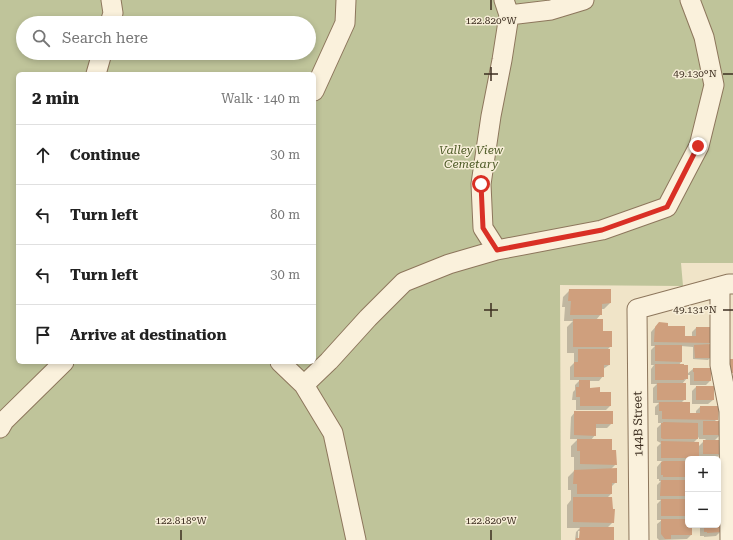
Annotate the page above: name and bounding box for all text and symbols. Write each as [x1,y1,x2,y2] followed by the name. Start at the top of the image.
[465,15,517,26] text: 122.820°W
[16,16,316,60] search box
[30,27,52,49] icon: search
[62,29,148,47] text: Search here
[673,68,717,79] text: 49.130°N
[32,88,79,108] text: 2 min
[221,91,300,106] text: Walk · 140 m
[689,137,707,155] route end
[439,143,504,171] park label: Valley View Cemetary
[32,144,54,166] icon: ahead
[70,146,140,164] text: Continue
[270,147,300,162] text: 30 m
[472,175,490,193] route start
[32,204,54,226] icon: left
[70,206,138,224] text: Turn left
[270,207,300,222] text: 80 m
[32,264,54,286] icon: left
[70,266,138,284] text: Turn left
[270,267,300,282] text: 30 m
[673,304,717,315] text: 49.131°N
[32,324,54,346] icon: arrive
[70,326,226,344] text: Arrive at destination
[630,391,646,457] street label: 144B Street
[685,456,721,528] map controls
[685,456,721,492] button: +
[685,492,721,528] button: −
[155,515,207,526] text: 122.818°W
[465,515,517,526] text: 122.820°W

